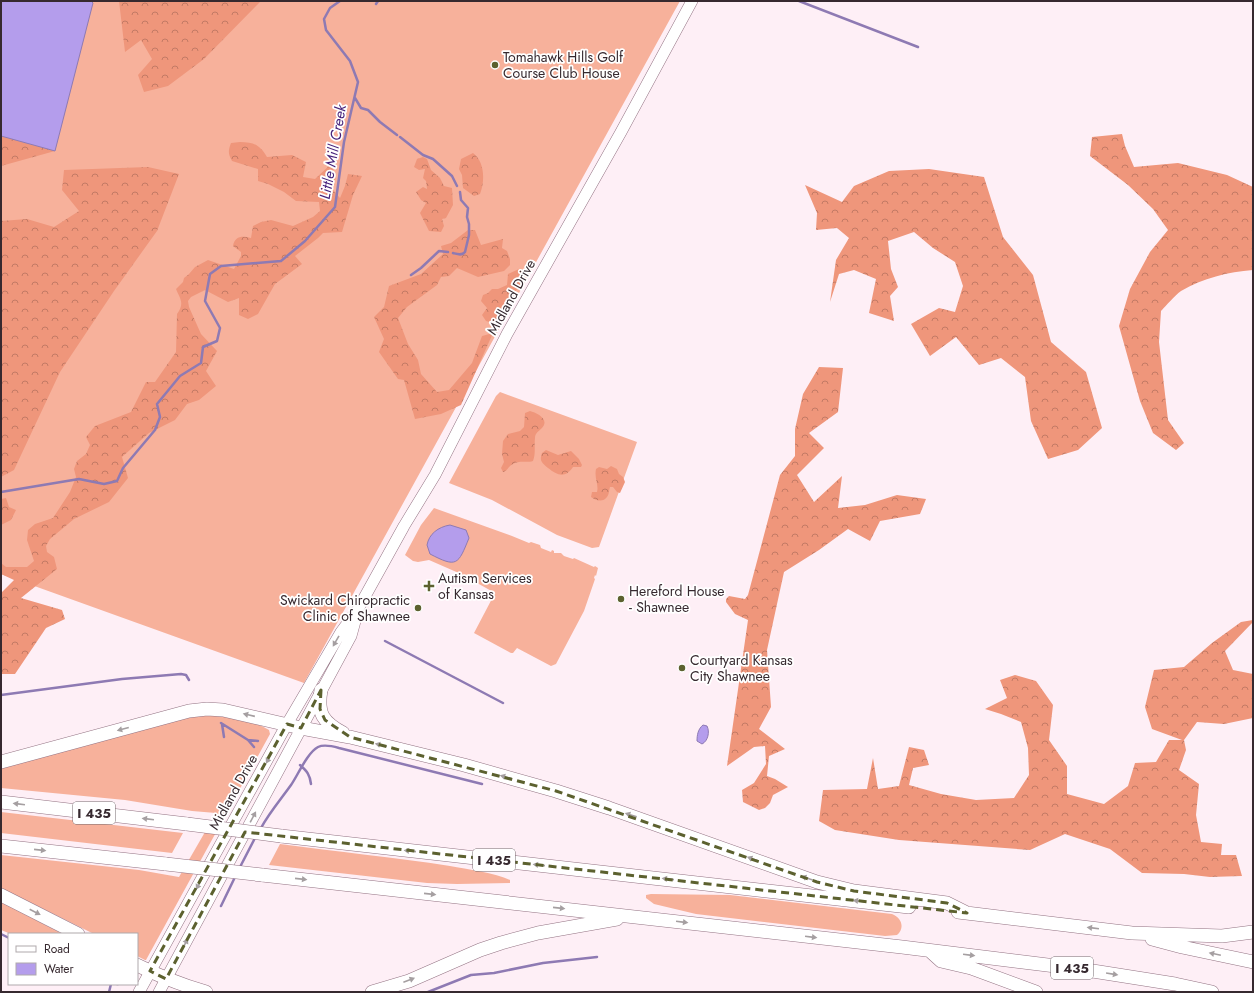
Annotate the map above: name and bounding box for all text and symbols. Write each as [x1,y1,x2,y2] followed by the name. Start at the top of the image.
[503,47,624,83] place label: Tomahawk Hills Golf Course Club House
[490,60,500,70] marker: Tomahawk Hills Golf Course Club House
[314,102,352,201] water label: Little Mill Creek
[482,256,540,338] street label: Midland Drive
[438,568,532,604] place label: Autism Services of Kansas
[423,580,435,592] marker: Autism Services of Kansas
[629,581,725,617] place label: Hereford House - Shawnee
[280,590,410,626] place label: Swickard Chiropractic Clinic of Shawnee
[616,594,626,604] marker: Hereford House - Shawnee
[413,603,423,613] marker: Swickard Chiropractic Clinic of Shawnee
[332,635,339,647] one-way arrow
[690,650,793,686] place label: Courtyard Kansas City Shawnee
[677,663,687,673] marker: Courtyard Kansas City Shawnee
[243,712,256,718] one-way arrow
[116,726,128,732] one-way arrow
[374,741,387,747] one-way arrow
[204,751,262,833] street label: Midland Drive
[265,752,272,764] one-way arrow
[500,774,512,780] one-way arrow
[13,801,25,807] one-way arrow
[73,802,115,824] road number: I 435
[250,812,256,823] one-way arrow
[624,812,636,818] one-way arrow
[142,816,154,823] one-way arrow
[34,846,46,853] one-way arrow
[404,848,416,854] one-way arrow
[473,849,515,871] road number: I 435
[747,856,759,862] one-way arrow
[533,862,545,868] one-way arrow
[800,875,812,881] one-way arrow
[295,876,307,883] one-way arrow
[662,876,674,883] one-way arrow
[195,878,202,890] one-way arrow
[424,891,436,897] one-way arrow
[853,898,865,905] one-way arrow
[553,905,565,911] one-way arrow
[29,909,41,915] one-way arrow
[676,919,688,925] one-way arrow
[1087,925,1099,931] one-way arrow
[8,933,138,985] legend
[805,934,817,940] one-way arrow
[181,938,188,950] one-way arrow
[44,940,70,958] text: Road
[1209,950,1221,956] one-way arrow
[963,952,975,959] one-way arrow
[1051,957,1093,979] road number: I 435
[44,960,75,978] text: Water
[1105,971,1118,977] one-way arrow
[404,977,416,983] one-way arrow

